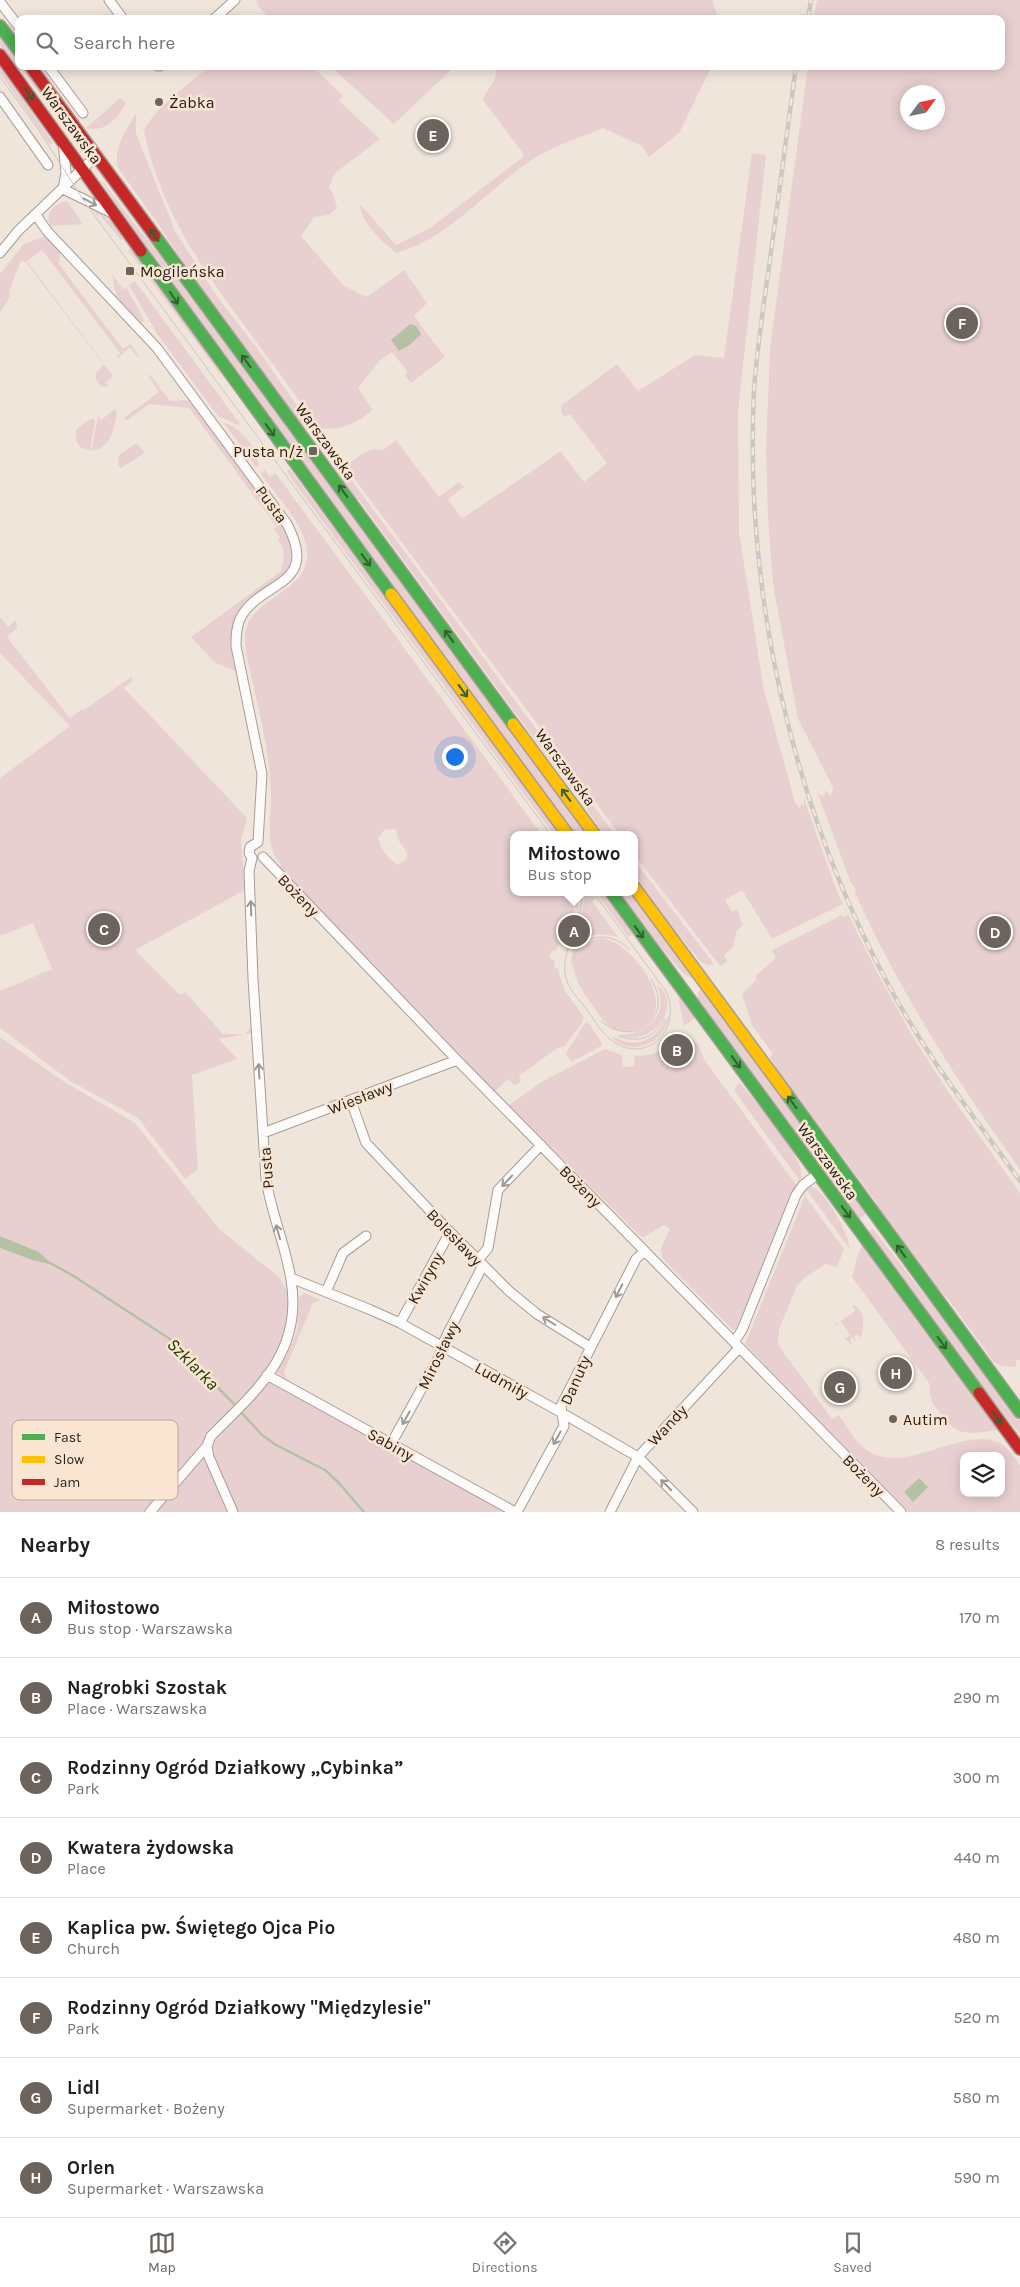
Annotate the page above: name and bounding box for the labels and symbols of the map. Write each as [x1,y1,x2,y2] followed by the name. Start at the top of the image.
[37,83,106,168] street label: Warszawska
[900,85,945,130] north arrow
[24,87,34,101] one-way arrow
[169,93,215,112] place label: Żabka
[153,96,165,108] marker: Żabka
[417,116,449,154] pin: E
[82,197,97,207] one-way arrow
[149,228,159,242] one-way arrow
[140,262,225,281] place label: Mogileńska
[124,265,136,277] marker: Mogileńska
[169,291,179,305] one-way arrow
[946,304,978,342] pin: F
[241,355,252,368] one-way arrow
[291,399,360,484] street label: Warszawska
[265,422,275,436] one-way arrow
[233,442,303,461] place label: Pusta n/ż
[307,445,319,457] marker: Pusta n/ż
[252,482,292,527] street label: Pusta
[338,484,348,498] one-way arrow
[361,553,371,567] one-way arrow
[444,630,455,643] one-way arrow
[457,684,468,697] one-way arrow
[531,725,600,810] street label: Warszawska
[442,744,468,770] your location
[561,789,572,803] one-way arrow
[274,870,324,921] street label: Bożeny
[246,901,255,917] one-way arrow
[88,910,120,948] pin: C
[558,912,590,950] pin: A
[979,913,1011,951] pin: D
[634,924,645,938] one-way arrow
[661,1031,693,1069] pin: B
[730,1055,741,1068] one-way arrow
[255,1063,264,1079] one-way arrow
[325,1076,396,1119] street label: Wiesławy
[787,1095,797,1109] one-way arrow
[793,1119,862,1204] street label: Warszawska
[255,1146,278,1190] street label: Pusta
[556,1161,606,1212] street label: Bożeny
[502,1174,513,1187] one-way arrow
[423,1205,487,1270] street label: Bolesławy
[841,1205,851,1219] one-way arrow
[273,1224,282,1240] one-way arrow
[896,1245,907,1258] one-way arrow
[403,1248,448,1308] street label: Kwiryny
[614,1283,623,1298] one-way arrow
[542,1316,556,1326] one-way arrow
[414,1317,463,1392] street label: Mirosławy
[162,1333,224,1395] water label: Szklarka
[937,1336,947,1350] one-way arrow
[556,1352,595,1408] street label: Danuty
[880,1354,912,1392] pin: H
[472,1358,532,1403] street label: Ludmiły
[824,1368,856,1406] pin: G
[644,1400,691,1450] street label: Wandy
[400,1410,410,1425] one-way arrow
[903,1410,948,1429] place label: Autim
[992,1411,1002,1425] one-way arrow
[887,1413,899,1425] marker: Autim
[12,1420,178,1500] legend
[364,1424,418,1465] street label: Sabiny
[54,1429,81,1446] text: Fast
[552,1431,562,1446] one-way arrow
[839,1450,889,1501] street label: Bożeny
[54,1451,84,1468] text: Slow
[54,1474,80,1491] text: Jam
[660,1479,672,1491] one-way arrow

